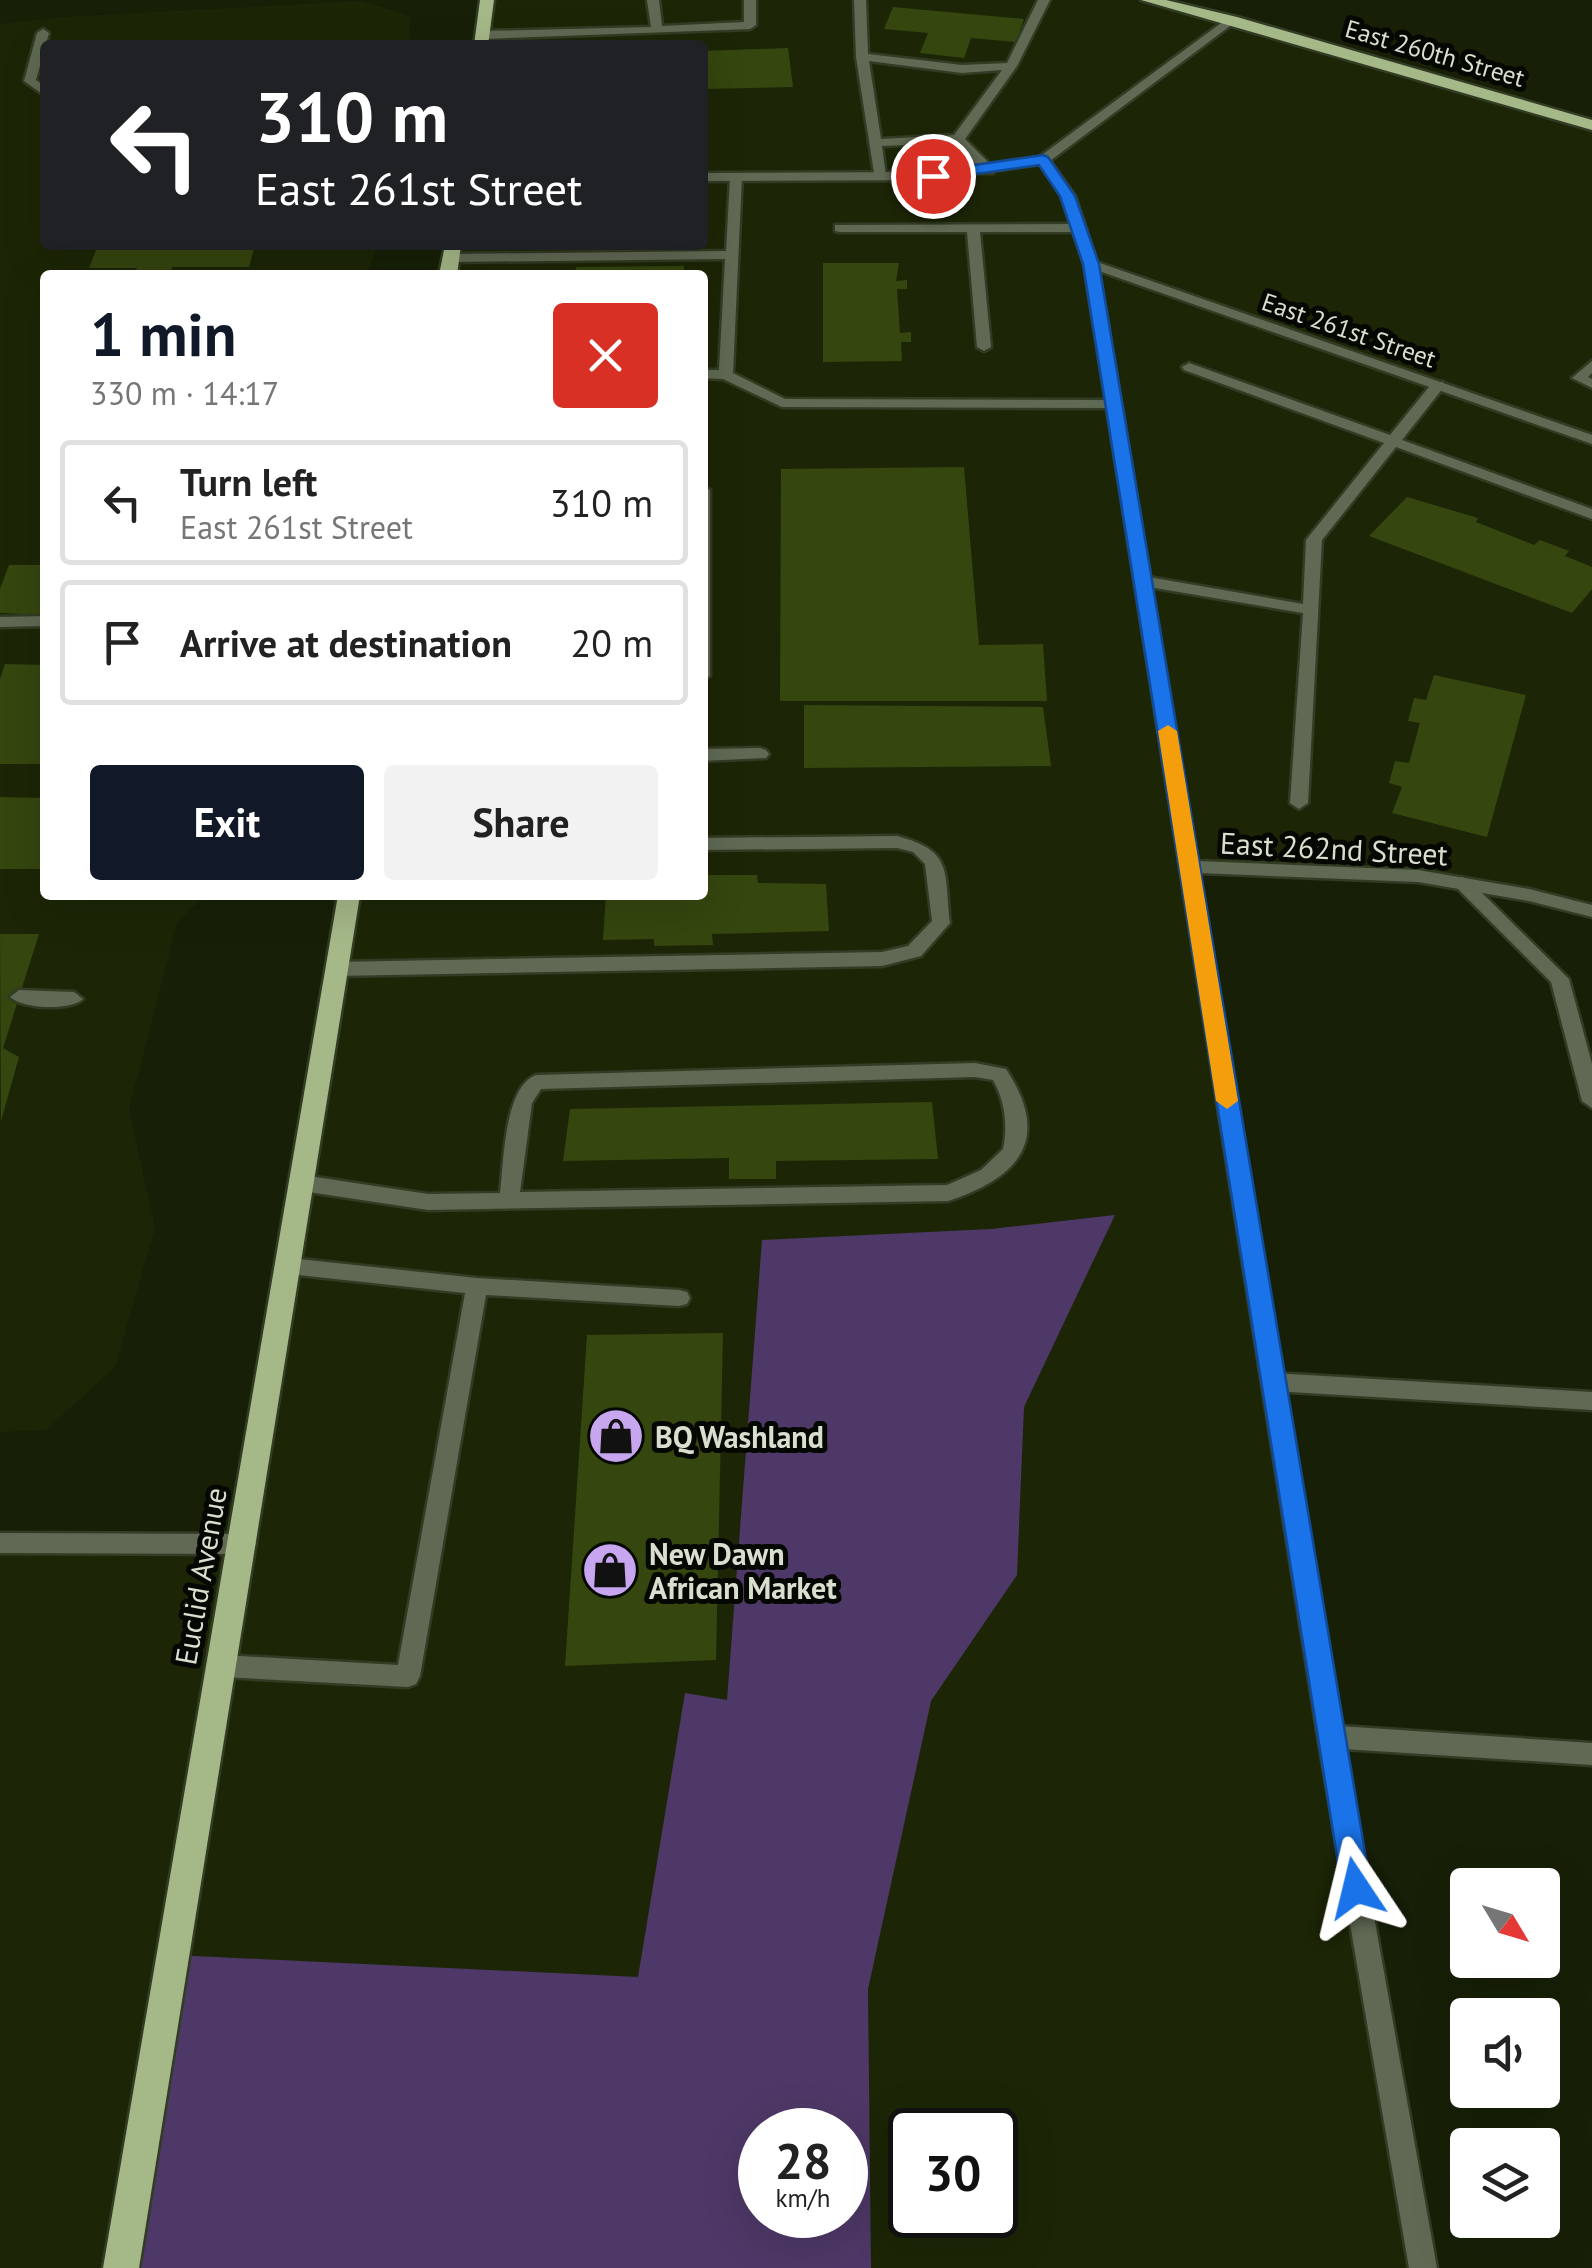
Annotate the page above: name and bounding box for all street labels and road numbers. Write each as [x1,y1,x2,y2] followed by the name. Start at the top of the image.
[1342,12,1529,94] street label: East 260th Street
[1258,285,1441,375] street label: East 261st Street
[1219,823,1449,873] street label: East 262nd Street
[165,1484,235,1668] street label: Euclid Avenue

